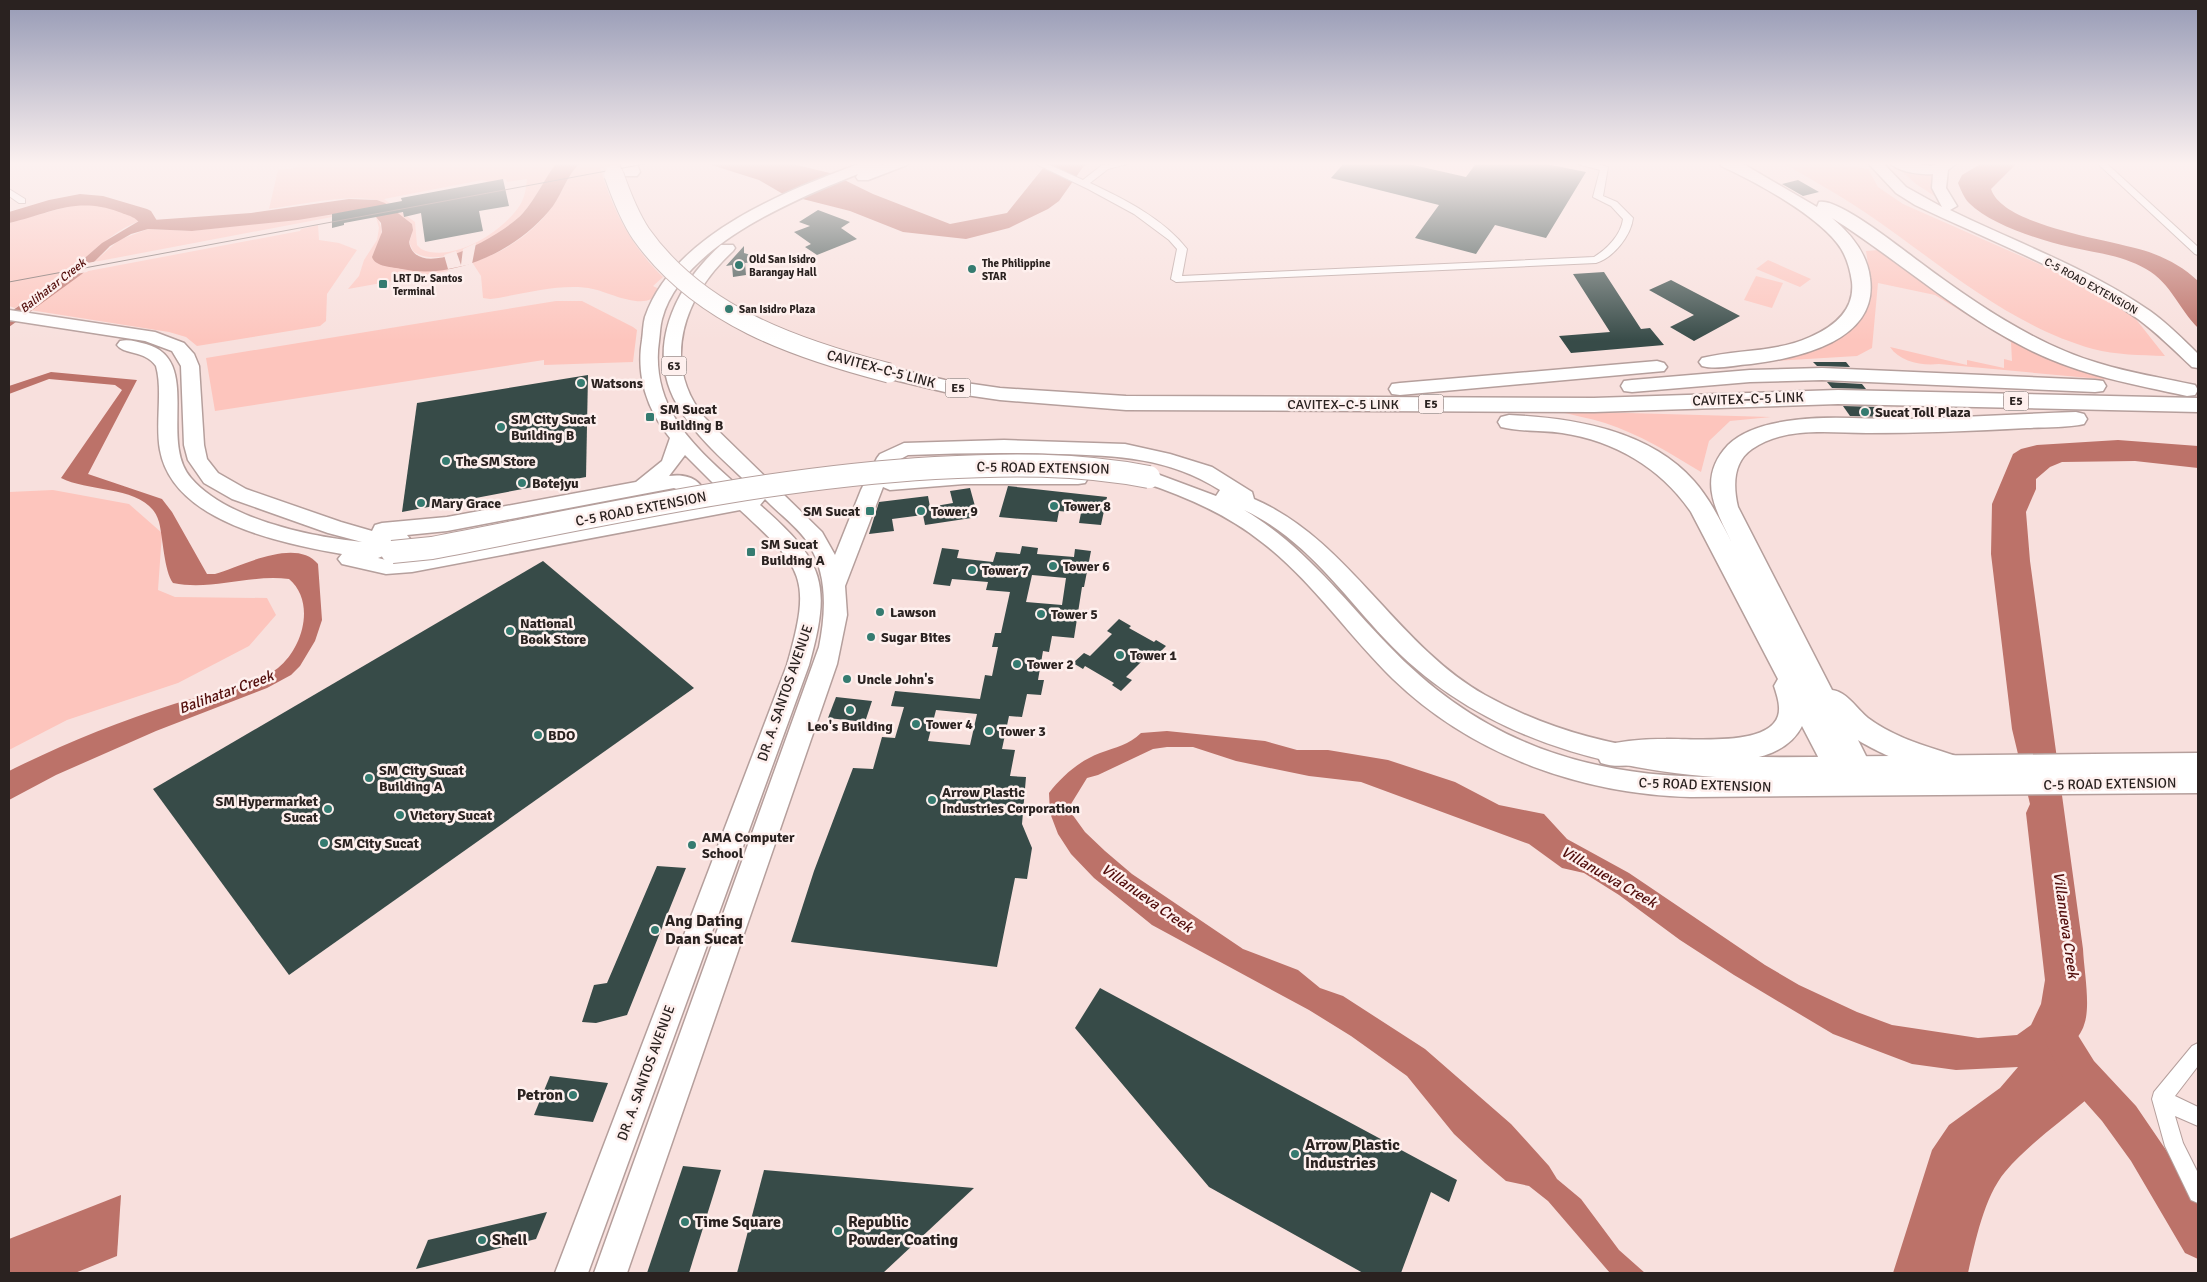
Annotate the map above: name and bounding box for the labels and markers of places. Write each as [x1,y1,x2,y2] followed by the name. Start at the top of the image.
[749,253,817,279] place label: Old San Isidro Barangay Hall
[982,257,1051,283] place label: The Philippine STAR
[733,259,745,271] marker: Old San Isidro Barangay Hall
[966,263,978,275] marker: The Philippine STAR
[393,272,463,298] place label: LRT Dr. Santos Terminal
[377,278,389,290] marker: LRT Dr. Santos Terminal
[723,303,735,315] marker: San Isidro Plaza
[739,303,816,316] place label: San Isidro Plaza
[591,375,643,392] place label: Watsons
[575,377,587,389] marker: Watsons
[660,401,724,434] place label: SM Sucat Building B
[1875,404,1971,421] place label: Sucat Toll Plaza
[1859,406,1871,418] marker: Sucat Toll Plaza
[511,411,597,444] place label: SM City Sucat Building B
[644,411,656,423] marker: SM Sucat Building B
[495,421,507,433] marker: SM City Sucat Building B
[456,453,536,470] place label: The SM Store
[440,455,452,467] marker: The SM Store
[532,475,579,492] place label: Botejyu
[516,477,528,489] marker: Botejyu
[431,495,501,512] place label: Mary Grace
[415,497,427,509] marker: Mary Grace
[1064,498,1111,515] place label: Tower 8
[1048,500,1060,512] marker: Tower 8
[803,503,861,520] place label: SM Sucat
[931,503,978,520] place label: Tower 9
[864,505,876,517] marker: SM Sucat
[915,505,927,517] marker: Tower 9
[761,536,825,569] place label: SM Sucat Building A
[745,546,757,558] marker: SM Sucat Building A
[1063,558,1110,575] place label: Tower 6
[1047,560,1059,572] marker: Tower 6
[982,562,1029,579] place label: Tower 7
[966,564,978,576] marker: Tower 7
[890,604,936,621] place label: Lawson
[874,606,886,618] marker: Lawson
[1051,606,1098,623] place label: Tower 5
[1035,608,1047,620] marker: Tower 5
[520,615,586,648] place label: National Book Store
[504,625,516,637] marker: National Book Store
[881,629,951,646] place label: Sugar Bites
[865,631,877,643] marker: Sugar Bites
[1130,647,1177,664] place label: Tower 1
[1114,649,1126,661] marker: Tower 1
[1027,656,1074,673] place label: Tower 2
[1011,658,1023,670] marker: Tower 2
[857,671,934,688] place label: Uncle John's
[841,673,853,685] marker: Uncle John's
[844,704,856,716] marker: Leo's Building
[926,716,973,733] place label: Tower 4
[807,718,893,735] place label: Leo's Building
[910,718,922,730] marker: Tower 4
[999,723,1046,740] place label: Tower 3
[983,725,995,737] marker: Tower 3
[548,727,575,744] place label: BDO
[532,729,544,741] marker: BDO
[379,762,465,795] place label: SM City Sucat Building A
[363,772,375,784] marker: SM City Sucat Building A
[942,784,1080,817] place label: Arrow Plastic Industries Corporation
[216,793,319,826] place label: SM Hypermarket Sucat
[926,794,938,806] marker: Arrow Plastic Industries Corporation
[322,803,334,815] marker: SM Hypermarket Sucat
[410,807,493,824] place label: Victory Sucat
[394,809,406,821] marker: Victory Sucat
[702,829,795,862] place label: AMA Computer School
[334,835,420,852] place label: SM City Sucat
[318,837,330,849] marker: SM City Sucat
[686,839,698,851] marker: AMA Computer School
[665,911,744,949] place label: Ang Dating Daan Sucat
[649,924,661,936] marker: Ang Dating Daan Sucat
[517,1085,563,1105] place label: Petron
[567,1089,579,1101] marker: Petron
[1305,1135,1400,1173] place label: Arrow Plastic Industries
[1289,1148,1301,1160] marker: Arrow Plastic Industries
[695,1212,781,1232] place label: Time Square
[848,1212,959,1250] place label: Republic Powder Coating
[679,1216,691,1228] marker: Time Square
[832,1225,844,1237] marker: Republic Powder Coating
[492,1230,527,1250] place label: Shell
[476,1234,488,1246] marker: Shell

